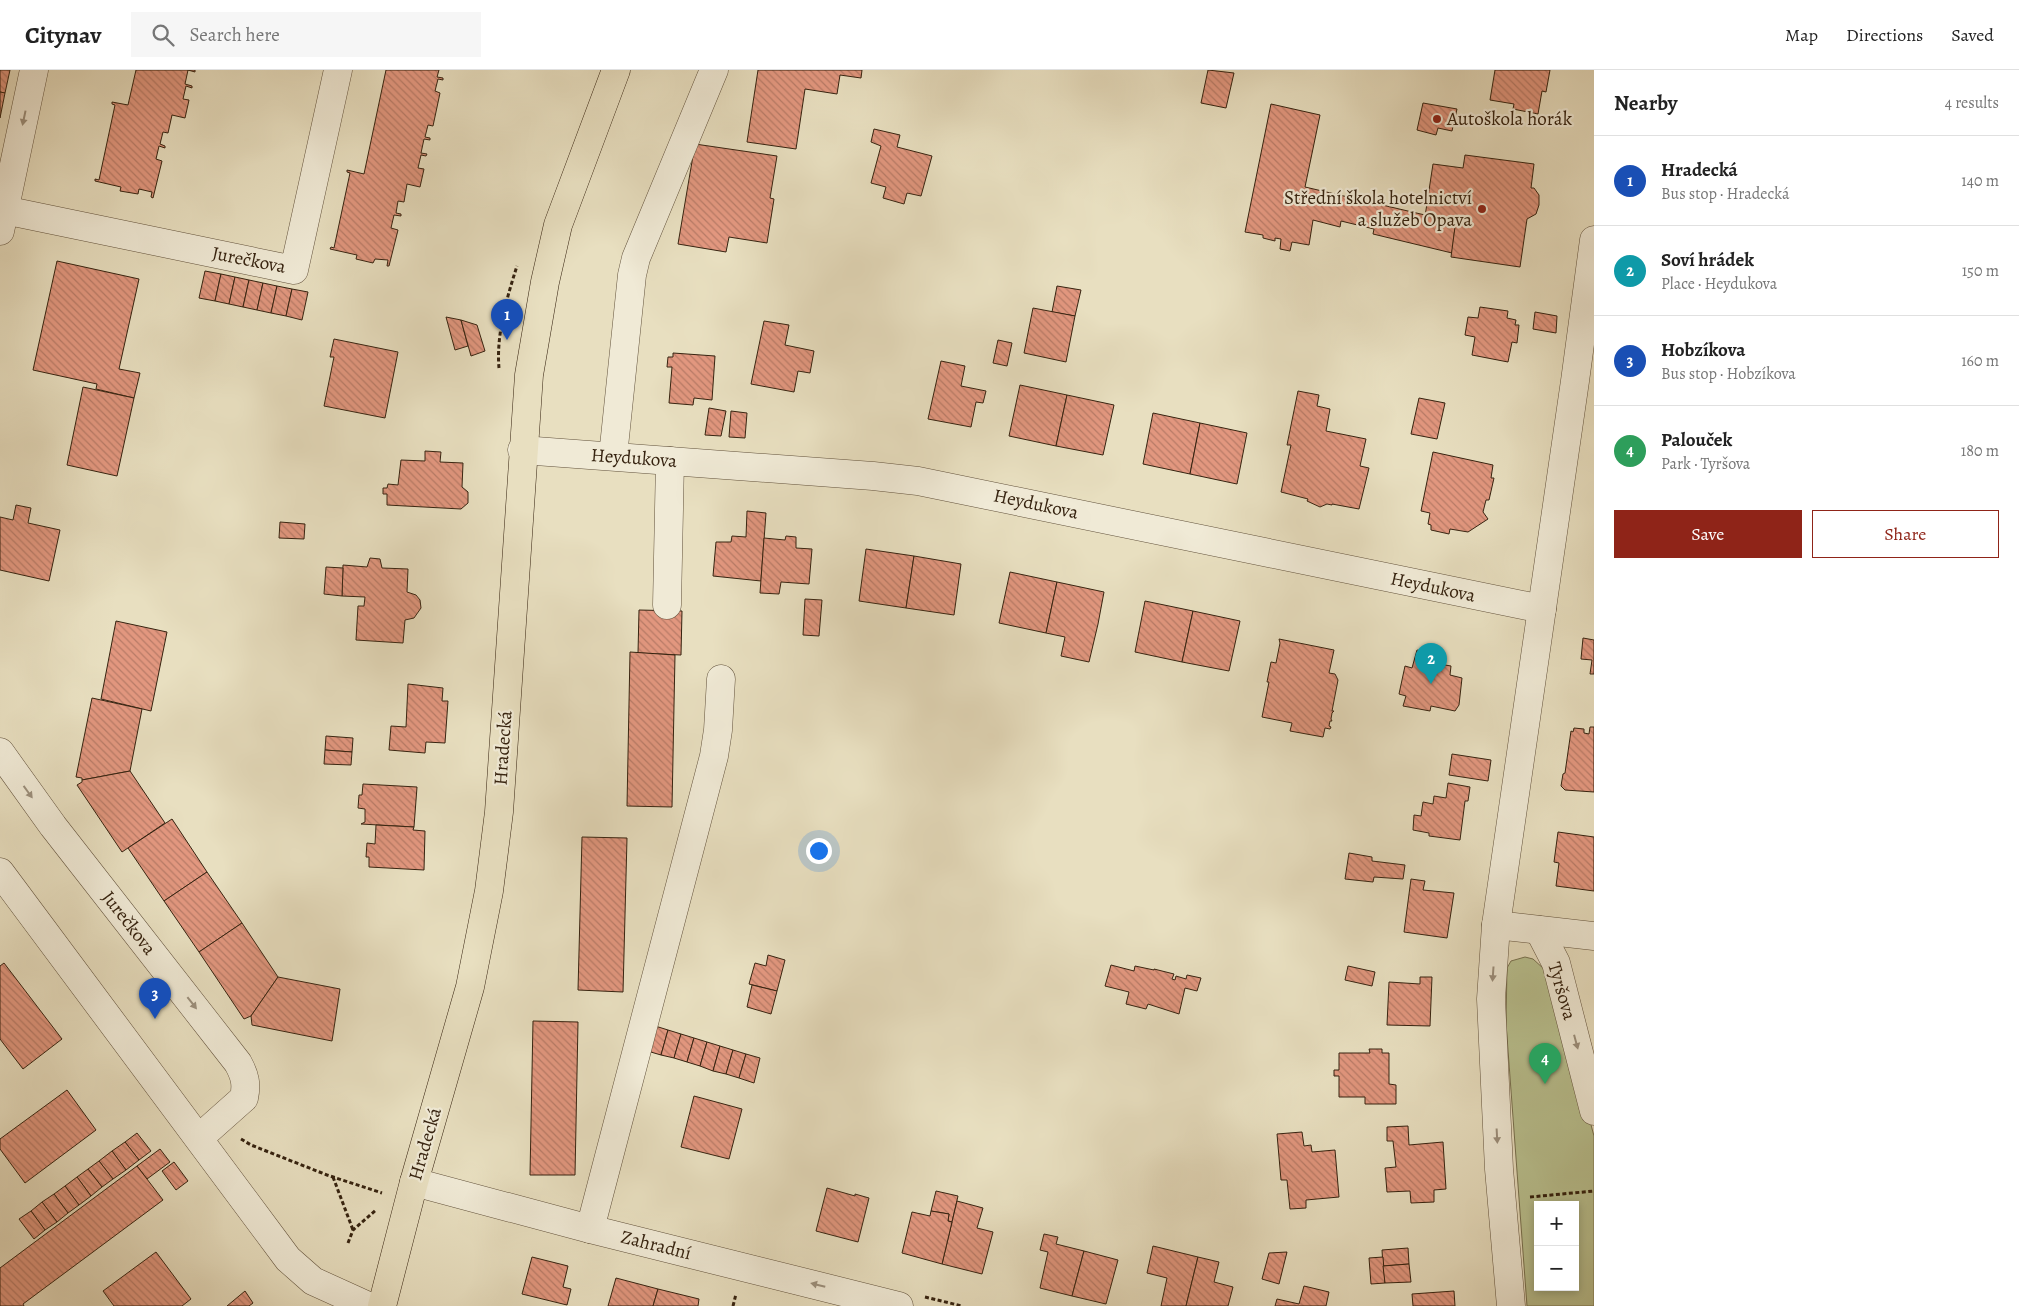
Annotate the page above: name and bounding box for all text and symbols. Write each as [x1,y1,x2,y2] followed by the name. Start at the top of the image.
[131,12,481,57] search box
[25,19,101,51] text: Citynav
[149,21,177,49] icon: search
[189,22,280,48] text: Search here
[1785,23,1818,47] text: Map
[1846,23,1923,47] text: Directions
[1951,23,1994,47] text: Saved
[1614,89,1677,117] text: Nearby
[1945,92,1999,114] text: 4 results
[1446,106,1573,132] place label: Autoškola horák
[20,110,28,125] one-way arrow
[1431,113,1443,125] marker: Autoškola horák
[1661,157,1738,183] text: Hradecká
[1627,170,1633,192] text: 1
[1961,170,1999,192] text: 140 m
[1661,183,1789,205] text: Bus stop · Hradecká
[1284,185,1472,233] place label: Střední škola hotelnictví a služeb Opava
[1476,203,1488,215] marker: Střední škola hotelnictví a služeb Opava
[210,240,288,280] street label: Jurečkova
[1661,247,1754,273] text: Soví hrádek
[1626,260,1634,282] text: 2
[1962,260,1999,282] text: 150 m
[1661,273,1777,295] text: Place · Heydukova
[491,299,523,340] pin: 1
[1661,337,1745,363] text: Hobzíkova
[1627,350,1633,372] text: 3
[1961,350,1999,372] text: 160 m
[1661,363,1796,385] text: Bus stop · Hobzíkova
[1661,427,1732,453] text: Palouček
[1626,440,1634,462] text: 4
[1961,440,1999,462] text: 180 m
[590,442,678,474] street label: Heydukova
[1661,453,1750,475] text: Park · Tyršova
[991,482,1081,526] street label: Heydukova
[1614,510,1802,558] button: Save
[1812,510,1999,558] button: Share
[1388,565,1478,609] street label: Heydukova
[1415,643,1447,684] pin: 2
[487,710,519,786] street label: Hradecká
[23,785,34,798] one-way arrow
[806,838,832,864] your location
[96,886,162,961] street label: Jurečkova
[1541,959,1583,1023] street label: Tyršova
[1488,966,1496,982] one-way arrow
[139,978,171,1019] pin: 3
[187,997,197,1010] one-way arrow
[1572,1035,1580,1050] one-way arrow
[1529,1043,1561,1084] pin: 4
[402,1104,448,1184] street label: Hradecká
[1494,1128,1502,1144] one-way arrow
[1534,1201,1579,1291] map controls
[1534,1201,1579,1246] button: +
[618,1224,694,1266] street label: Zahradní
[1534,1246,1579,1291] button: −
[811,1281,826,1289] one-way arrow

